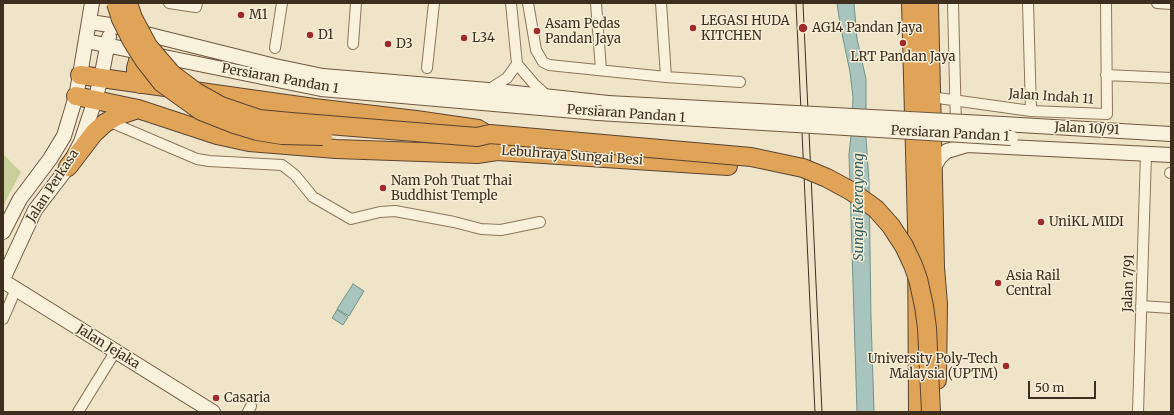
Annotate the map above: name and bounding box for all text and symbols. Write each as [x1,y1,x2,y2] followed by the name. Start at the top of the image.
[249,7,268,23] place label: M1
[236,10,246,20] marker: M1
[701,13,790,44] place label: LEGASI HUDA KITCHEN
[545,16,621,47] place label: Asam Pedas Pandan Jaya
[812,20,922,36] place label: AG14 Pandan Jaya
[797,22,809,34] marker: AG14 Pandan Jaya
[688,23,698,33] marker: LEGASI HUDA KITCHEN
[532,26,542,36] marker: Asam Pedas Pandan Jaya
[318,27,333,43] place label: D1
[305,30,315,40] marker: D1
[472,30,495,46] place label: L34
[459,33,469,43] marker: L34
[396,36,413,52] place label: D3
[898,38,908,48] marker: LRT Pandan Jaya
[383,39,393,49] marker: D3
[851,49,955,65] place label: LRT Pandan Jaya
[220,61,340,97] street label: Persiaran Pandan 1
[1008,86,1094,108] street label: Jalan Indah 11
[566,102,686,126] street label: Persiaran Pandan 1
[1054,120,1120,138] street label: Jalan 10/91
[890,123,1010,145] street label: Persiaran Pandan 1
[501,143,643,169] street label: Lebuhraya Sungai Besi
[24,147,82,225] street label: Jalan Perkasa
[851,153,867,261] water label: Sungai Kerayong
[391,173,512,204] place label: Nam Poh Tuat Thai Buddhist Temple
[378,183,388,193] marker: Nam Poh Tuat Thai Buddhist Temple
[1049,214,1124,230] place label: UniKL MIDI
[1036,217,1046,227] marker: UniKL MIDI
[1120,254,1138,312] street label: Jalan 7/91
[1006,268,1060,299] place label: Asia Rail Central
[993,278,1003,288] marker: Asia Rail Central
[74,321,142,373] street label: Jalan Jejaka
[868,351,998,382] place label: University Poly-Tech Malaysia (UPTM)
[1001,361,1011,371] marker: University Poly-Tech Malaysia (UPTM)
[1030,373,1098,399] scale bar
[1035,380,1064,395] text: 50 m
[224,390,270,406] place label: Casaria
[211,393,221,403] marker: Casaria

